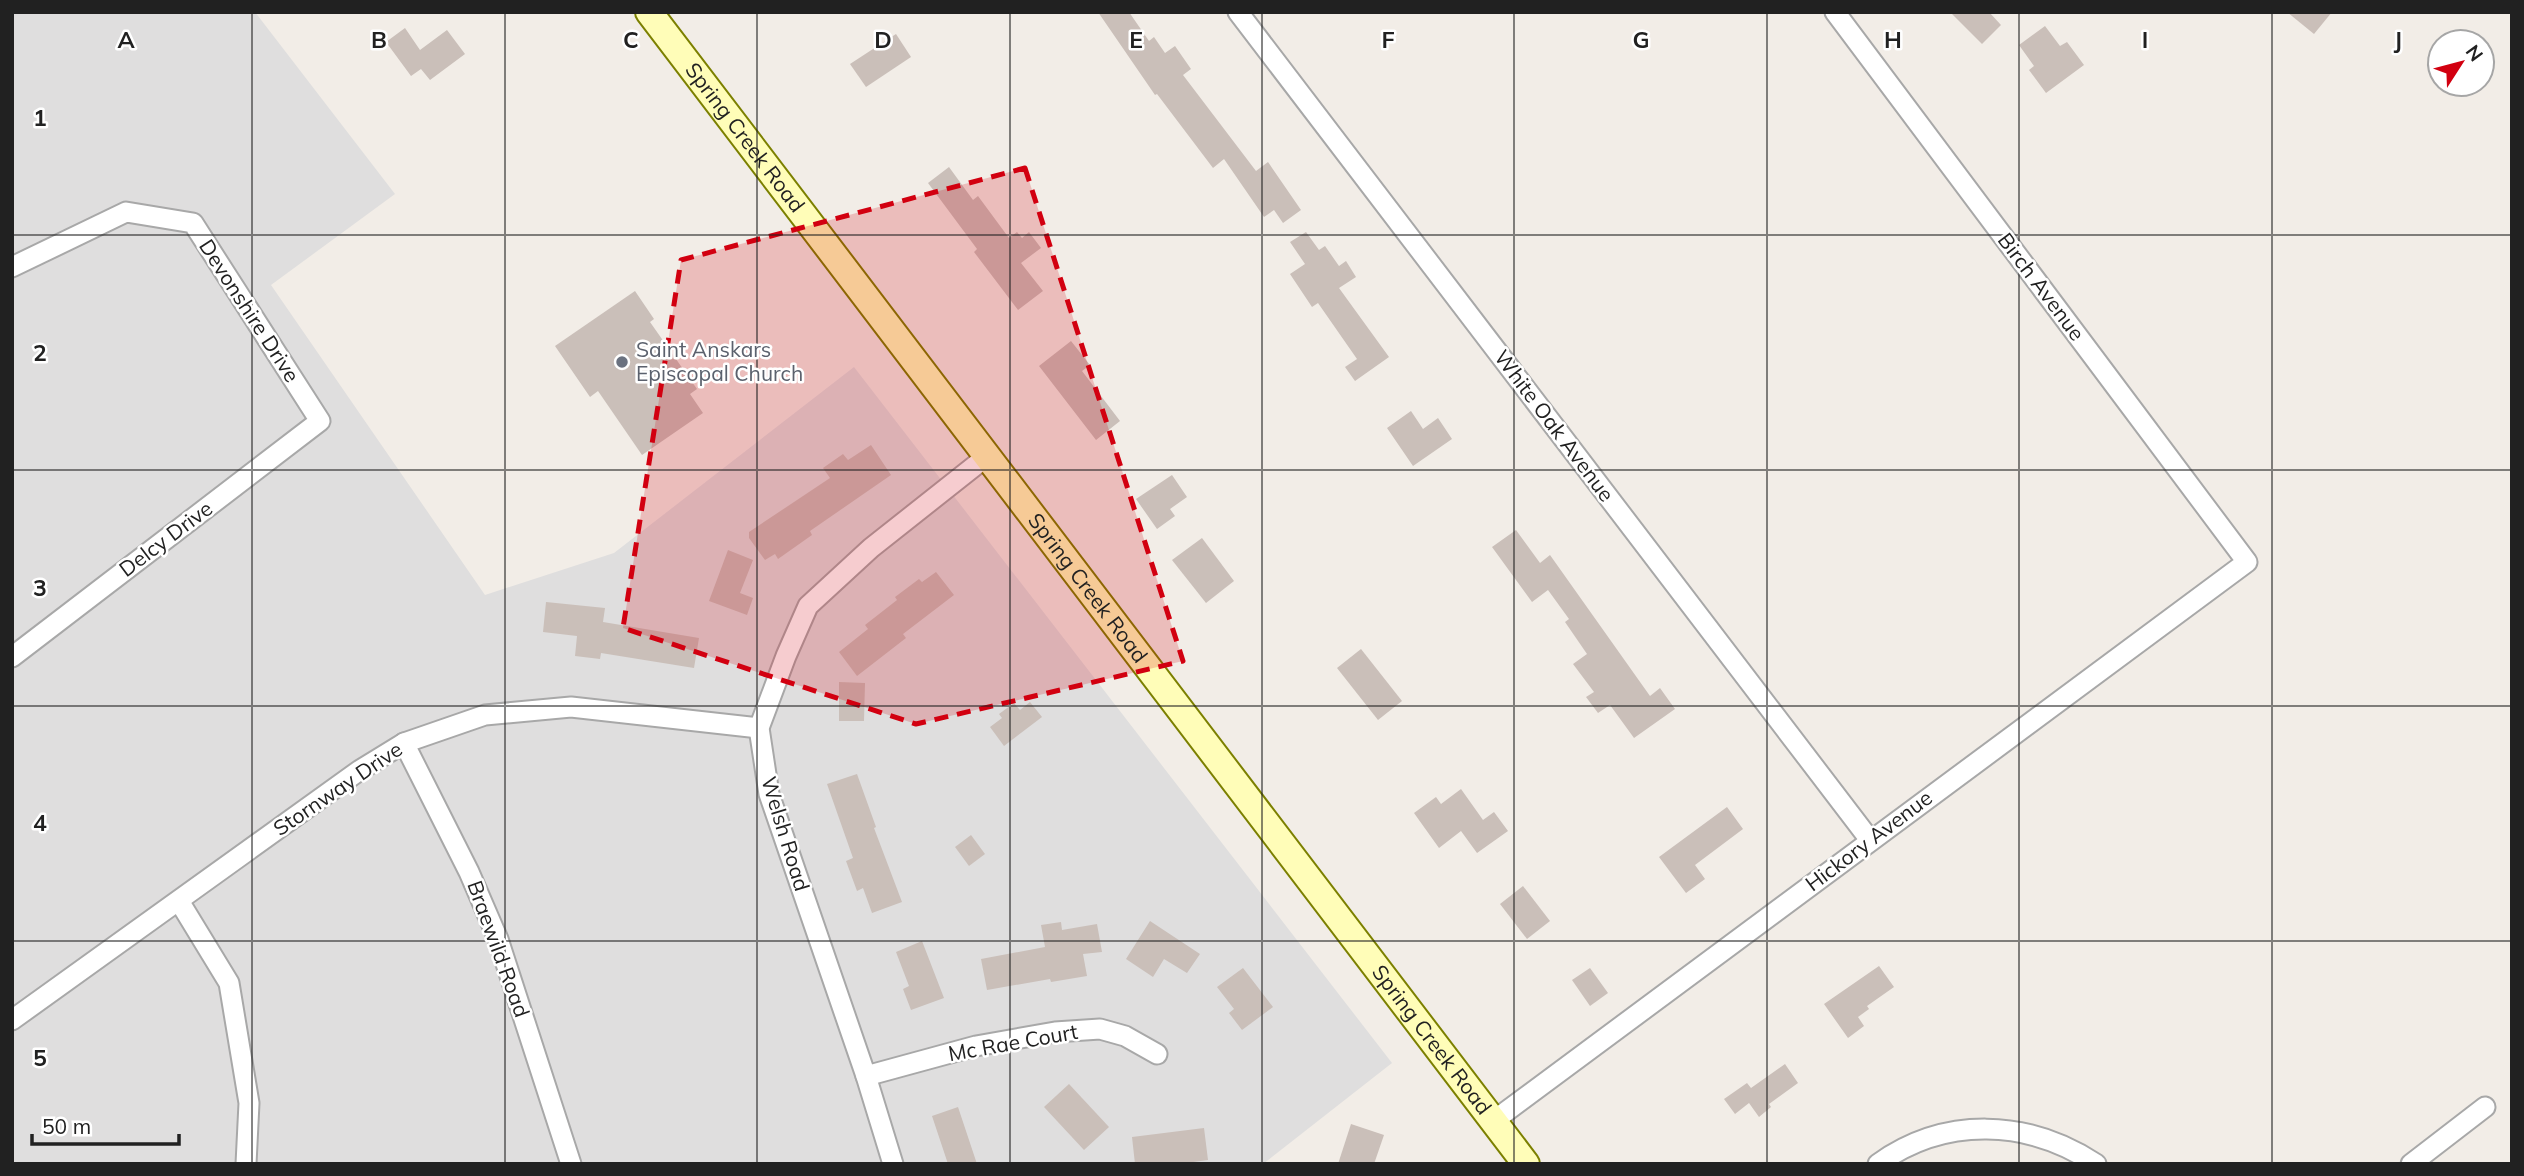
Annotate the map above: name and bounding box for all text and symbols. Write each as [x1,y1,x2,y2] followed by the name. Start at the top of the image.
[117,25,135,54] text: A
[371,25,387,54] text: B
[623,25,639,54] text: C
[874,25,892,54] text: D
[1129,25,1143,54] text: E
[1381,25,1395,54] text: F
[1632,25,1650,54] text: G
[1884,25,1902,54] text: H
[2142,25,2148,54] text: I
[2394,25,2402,54] text: J
[2426,28,2496,98] north arrow
[2461,40,2489,66] text: N
[680,57,811,217] street label: Spring Creek Road
[33,103,47,132] text: 1
[1993,227,2091,345] street label: Birch Avenue
[194,234,306,387] street label: Devonshire Drive
[636,336,803,386] place label: Saint Anskars Episcopal Church
[33,338,47,367] text: 2
[1489,344,1620,506] street label: White Oak Avenue
[614,354,630,370] marker: Saint Anskars Episcopal Church
[114,495,217,582] street label: Delcy Drive
[1023,507,1154,667] street label: Spring Creek Road
[33,573,47,602] text: 3
[268,735,407,841] street label: Stornway Drive
[756,773,816,894] street label: Welsh Road
[1800,784,1937,896] street label: Hickory Avenue
[33,808,47,837] text: 4
[462,877,536,1021] street label: Braewild Road
[1367,959,1498,1119] street label: Spring Creek Road
[946,1018,1080,1066] street label: Mc Rae Court
[33,1043,47,1072] text: 5
[32,1102,178,1146] scale bar
[42,1113,91,1139] text: 50 m

